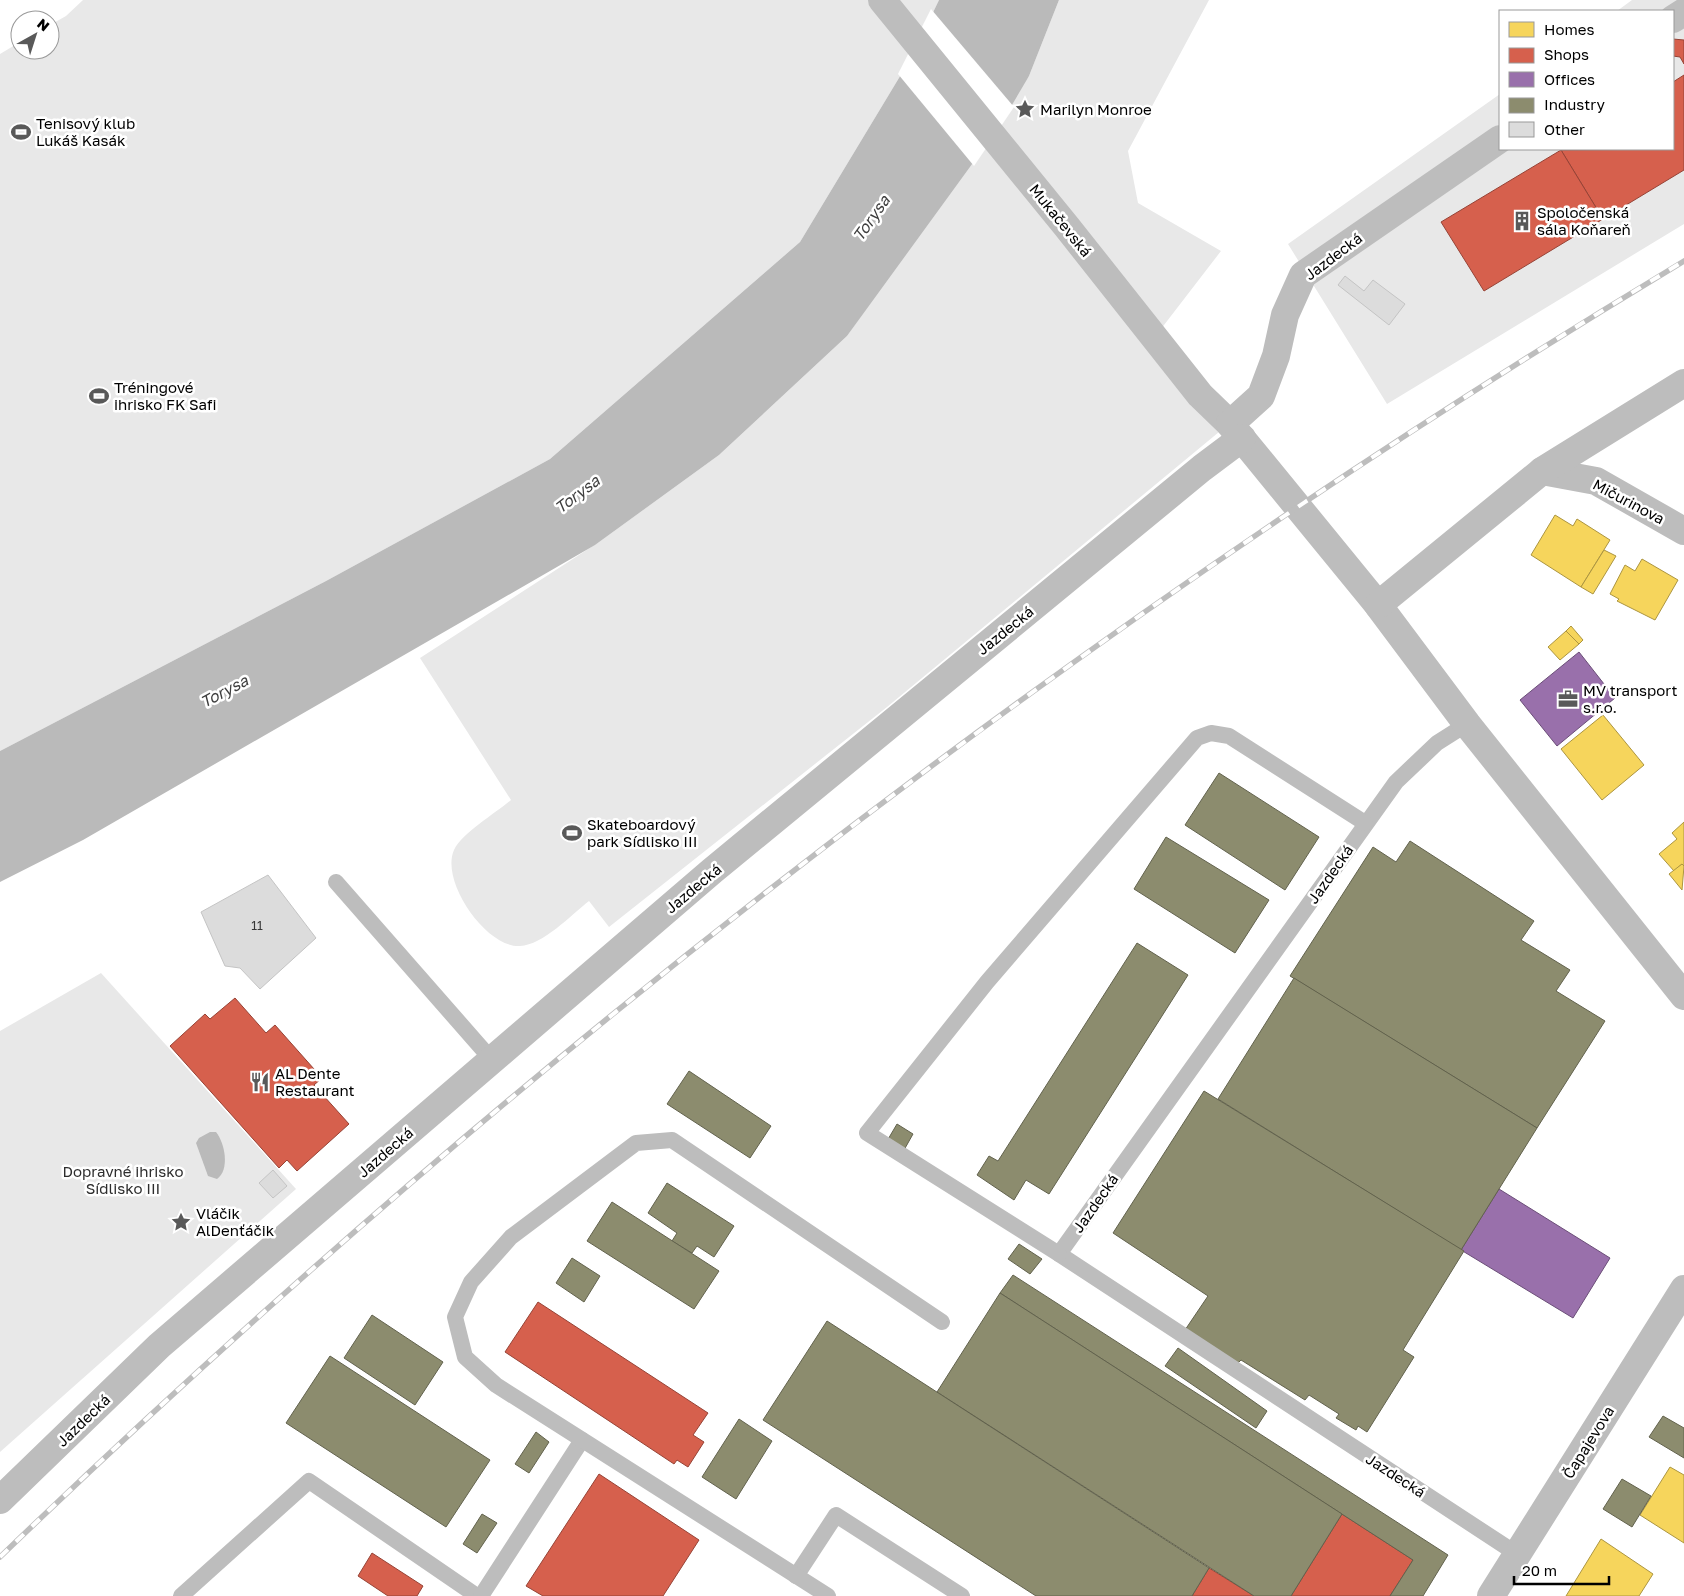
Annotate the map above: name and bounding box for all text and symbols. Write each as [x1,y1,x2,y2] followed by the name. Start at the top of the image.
[10,10,60,60] north arrow
[1499,10,1674,150] legend
[34,15,53,34] text: N
[1544,20,1594,38] text: Homes
[1544,45,1589,63] text: Shops
[1544,70,1595,88] text: Offices
[1544,95,1605,113] text: Industry
[1014,98,1036,120] place icon: Marilyn Monroe
[1040,100,1152,118] place label: Marilyn Monroe
[36,114,135,149] place label: Tenisový klub Lukáš Kasák
[1544,120,1585,138] text: Other
[10,121,32,143] sports icon: Tenisový klub Lukáš Kasák
[1026,180,1096,260] street label: Mukačevská
[848,190,894,245] water label: Torysa
[1537,203,1631,238] place label: Spoločenská sála Koňareň
[1511,210,1533,232] building icon: Spoločenská sála Koňareň
[1301,229,1365,283] street label: Jazdecká
[114,378,217,413] place label: Tréningové ihrisko FK Safi
[88,385,110,407] sports icon: Tréningové ihrisko FK Safi
[551,470,604,517] water label: Torysa
[1590,475,1668,527] street label: Mičurinova
[973,602,1037,658] street label: Jazdecká
[197,670,252,712] water label: Torysa
[1583,681,1677,716] place label: MV transport s.r.o.
[1557,688,1579,710] office icon: MV transport s.r.o.
[587,815,697,850] place label: Skateboardový park Sídlisko III
[561,822,583,844] sports icon: Skateboardový park Sídlisko III
[1303,841,1357,907] street label: Jazdecká
[661,859,725,917] street label: Jazdecká
[251,918,263,933] house number: 11
[275,1064,355,1099] place label: AL Dente Restaurant
[249,1071,271,1093] restaurant icon: AL Dente Restaurant
[354,1123,416,1181] street label: Jazdecká
[63,1162,183,1197] park label: Dopravné ihrisko Sídlisko III
[1068,1170,1122,1236] street label: Jazdecká
[196,1204,275,1239] place label: Vláčik AlDenťáčik
[170,1211,192,1233] place icon: Vláčik AlDenťáčik
[53,1390,113,1450] street label: Jazdecká
[1559,1402,1617,1482] street label: Čapajevova
[1363,1449,1429,1501] street label: Jazdecká
[1514,1554,1609,1586] scale bar
[1522,1561,1557,1579] text: 20 m

